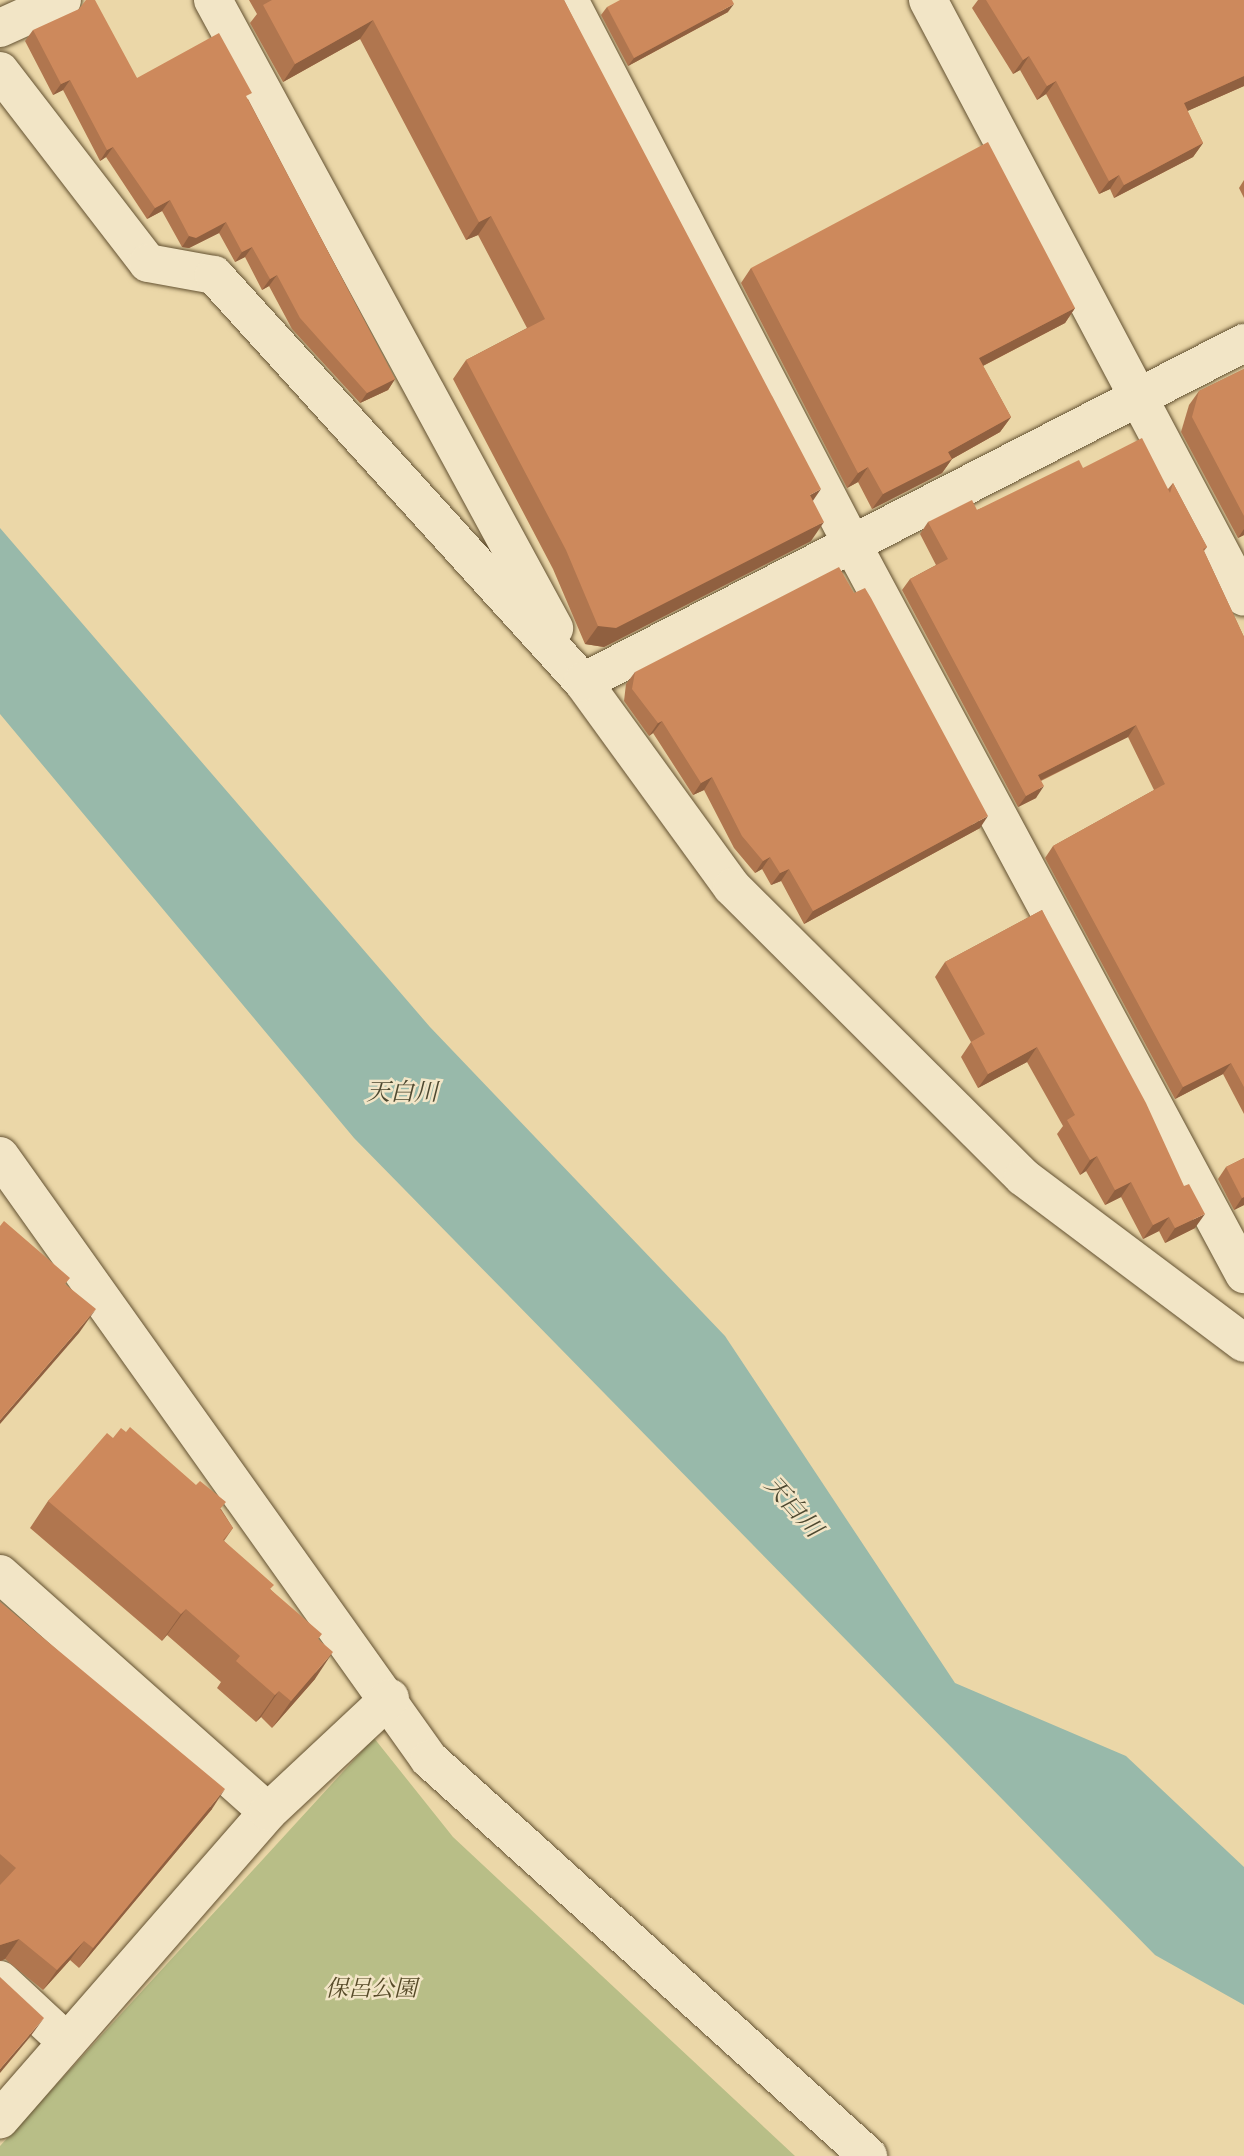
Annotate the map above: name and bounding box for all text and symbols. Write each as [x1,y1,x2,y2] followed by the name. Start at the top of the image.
[366,1079,438,1107] water label: 天白川
[758,1471,828,1543] water label: 天白川
[325,1975,417,2003] park label: 保呂公園

